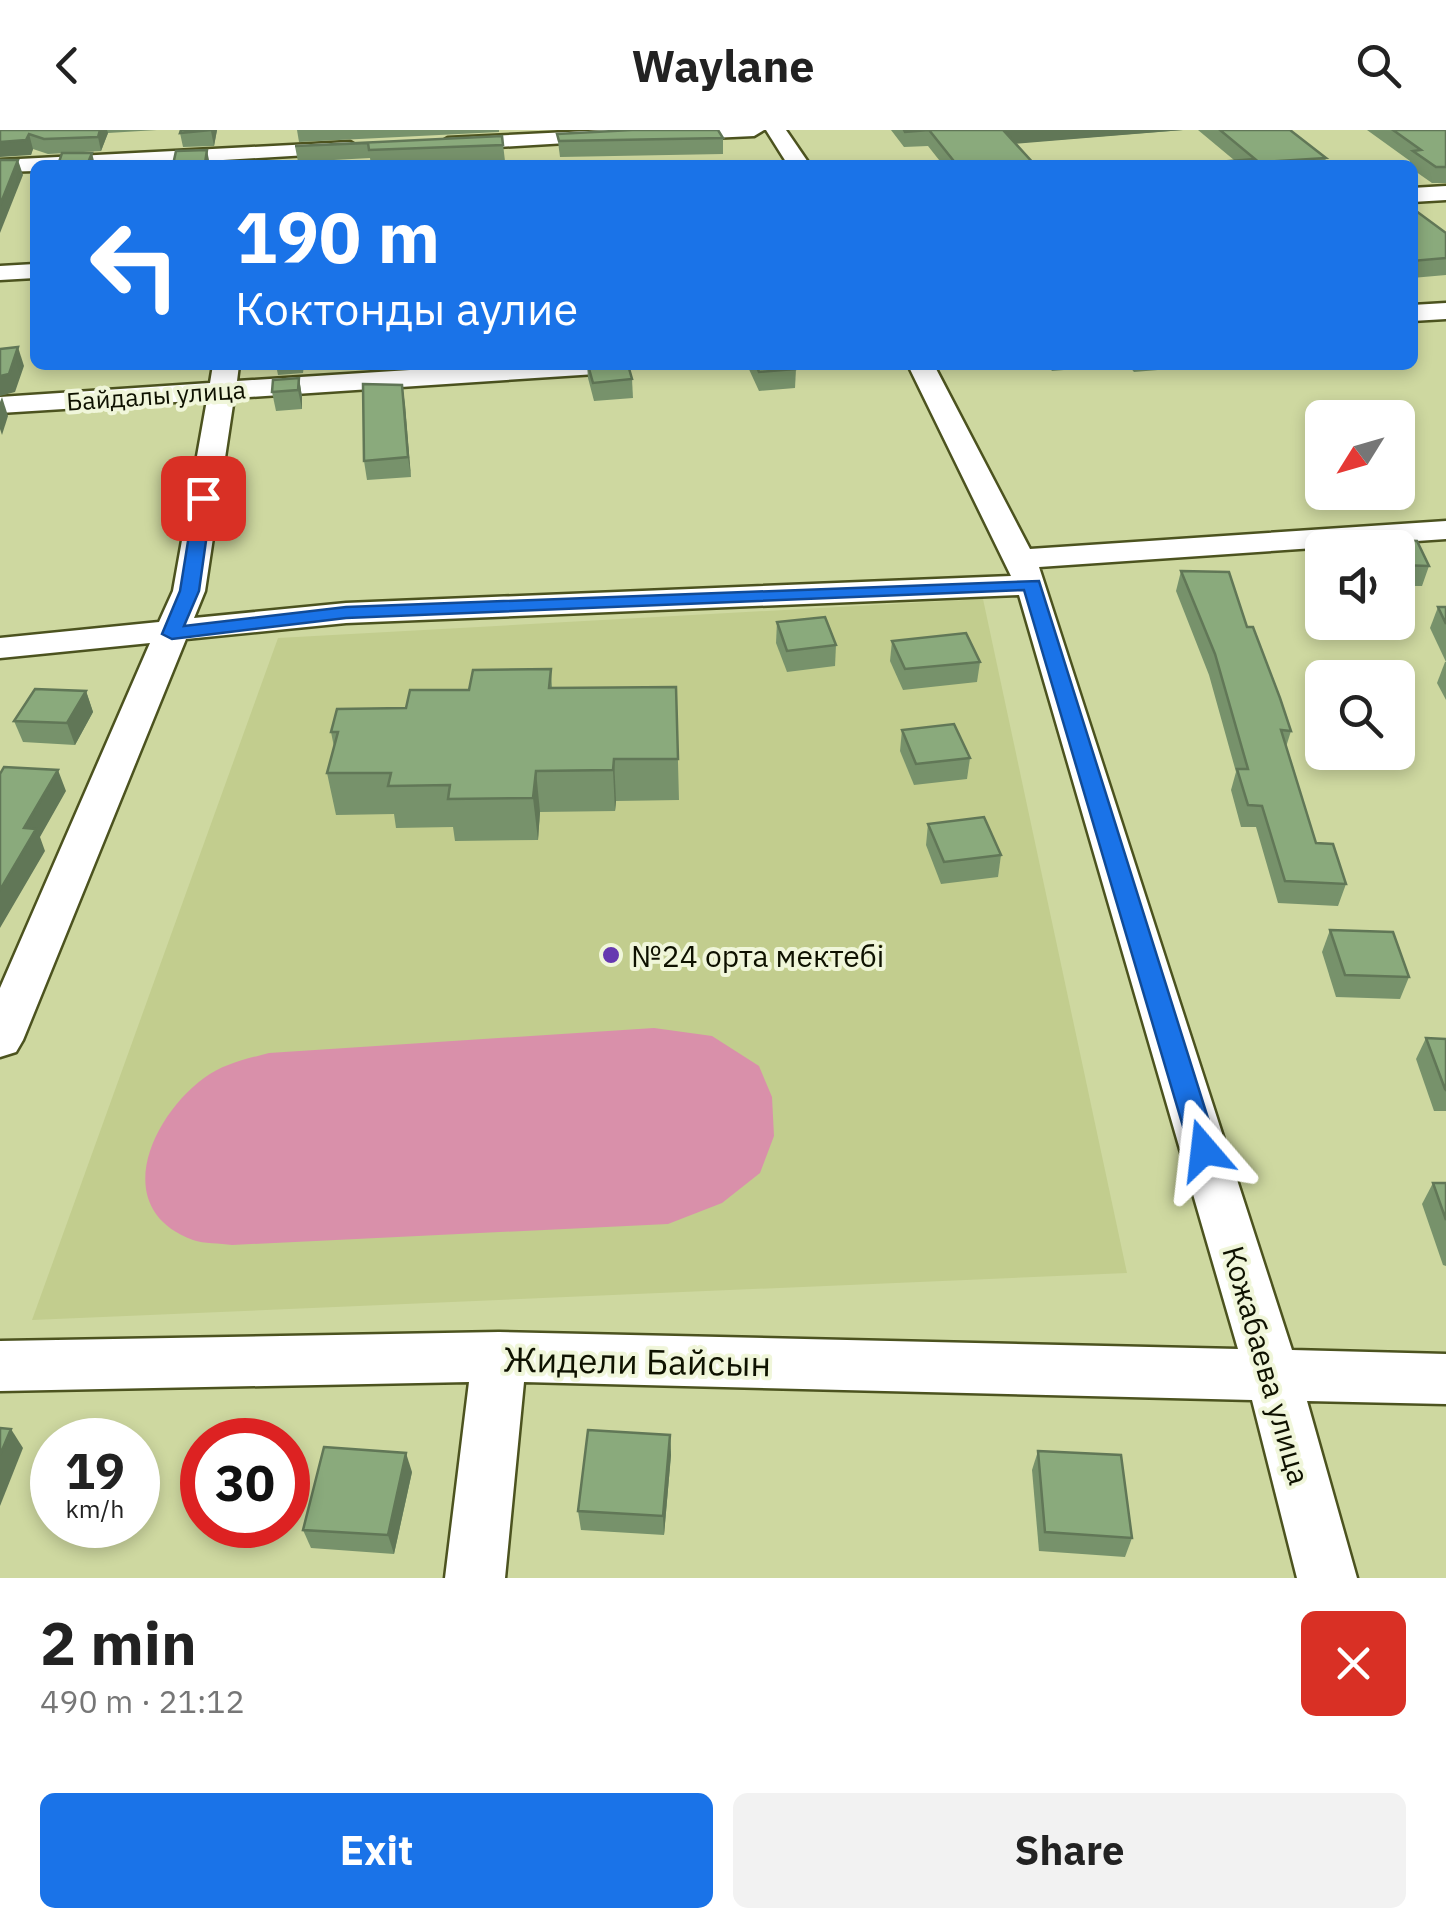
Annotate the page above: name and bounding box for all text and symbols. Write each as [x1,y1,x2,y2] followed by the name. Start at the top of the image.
[631,36,815,94] text: Waylane
[40,38,95,93] icon: back
[1351,38,1406,93] icon: search
[235,191,440,282] text: 190 m
[70,200,200,330] icon: left
[235,279,578,337] text: Коктонды аулие
[65,372,247,418] street label: Байдалы улица
[1305,400,1415,510] north arrow
[1305,400,1415,770] map controls
[161,456,246,541] pin
[176,471,231,526] icon: arrive
[1305,530,1415,640] button: sound
[1305,660,1415,770] button: search
[631,936,884,975] place label: №24 орта мектебі
[600,944,622,966] marker: №24 орта мектебі
[1152,1098,1256,1202] position arrow
[1214,1241,1320,1489] street label: Кожабаева улица
[502,1336,772,1386] street label: Жидели Байсын
[180,1418,310,1548] speed limit sign: 30
[65,1438,125,1503] text: 19
[66,1492,124,1525] text: km/h
[40,1603,197,1682] text: 2 min
[1301,1611,1406,1716] button: close
[40,1680,245,1722] text: 490 m · 21:12
[40,1793,713,1908] button: Exit
[733,1793,1406,1908] button: Share

